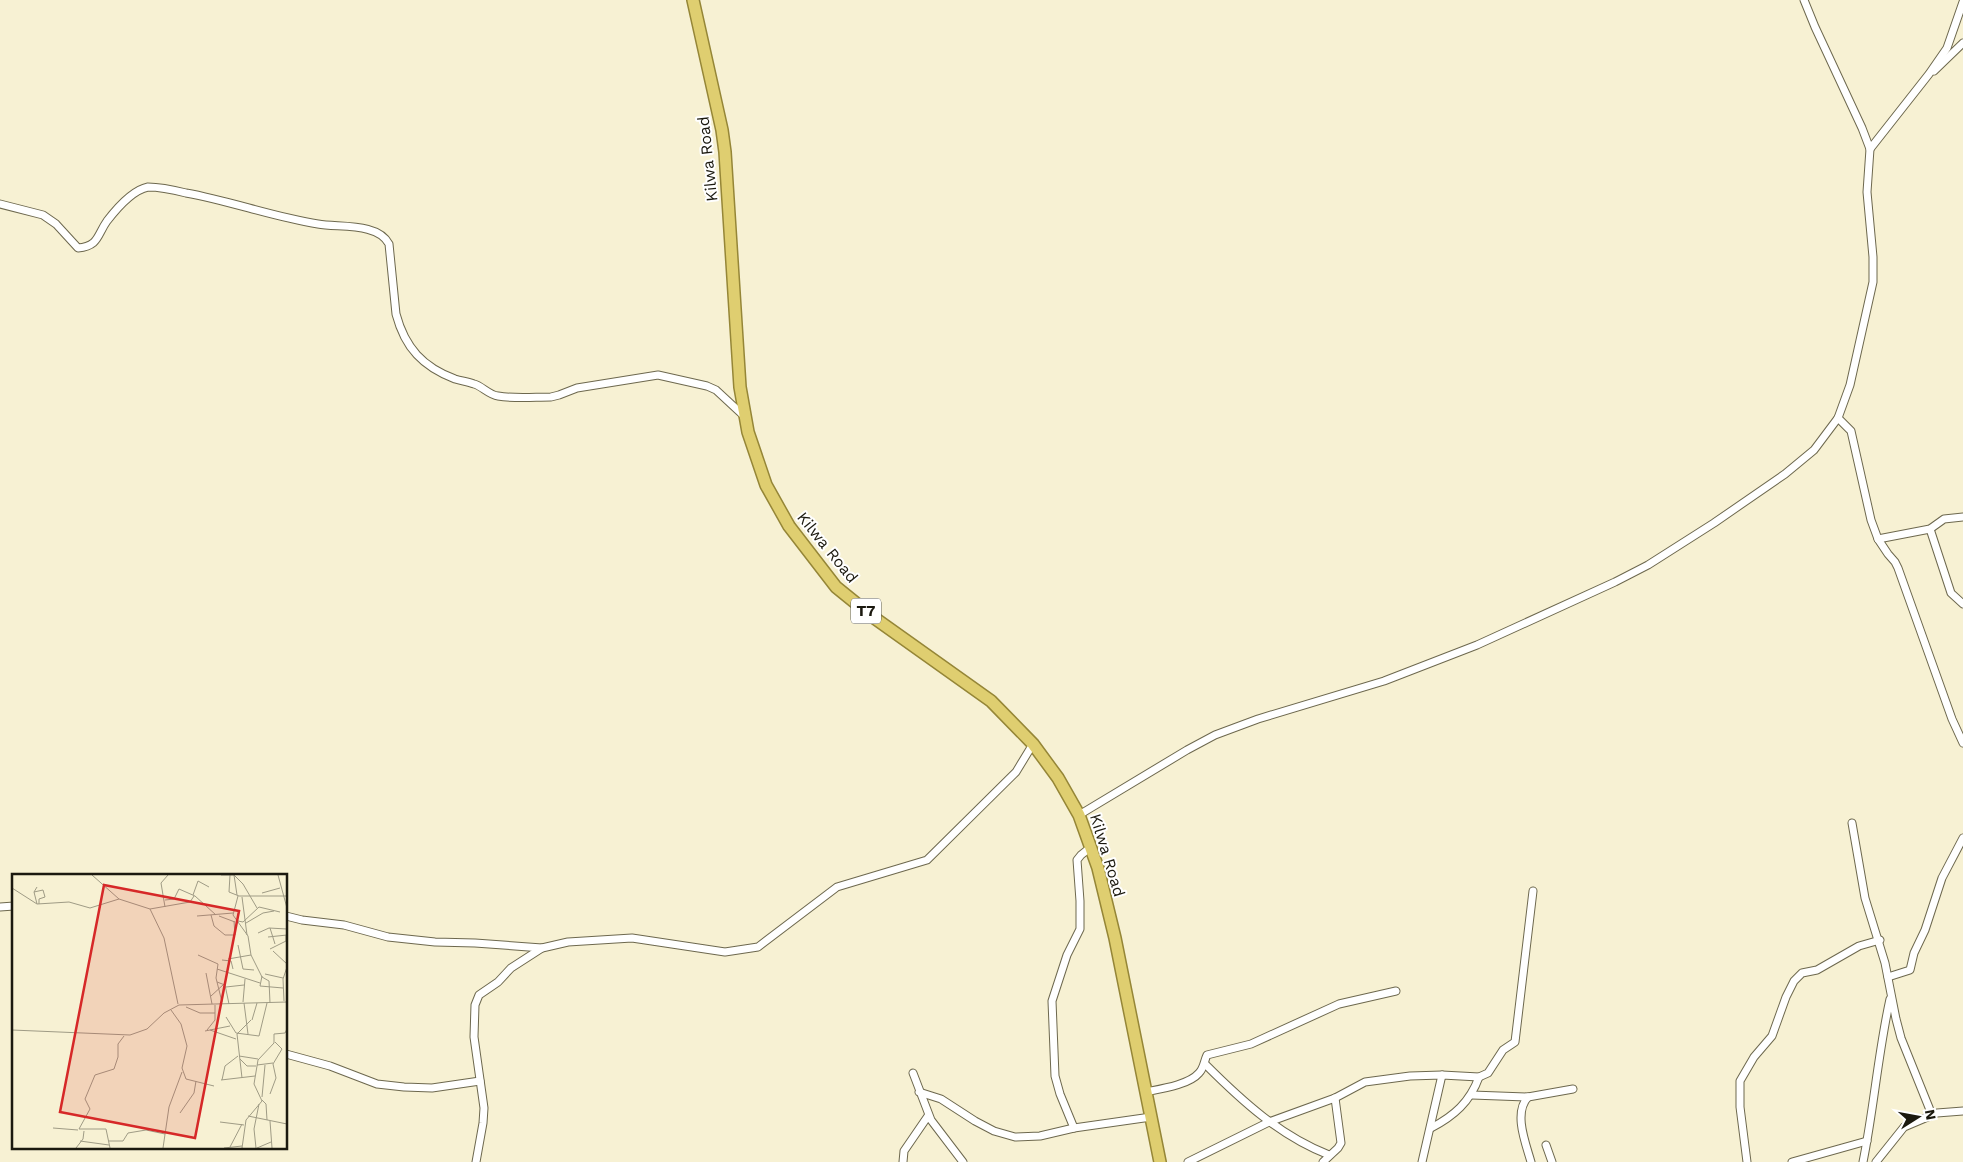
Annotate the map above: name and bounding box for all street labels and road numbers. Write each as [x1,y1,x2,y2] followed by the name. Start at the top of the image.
[694,115,721,203] street label: Kilwa Road
[793,508,862,587] street label: Kilwa Road
[851,598,881,624] road number: T7
[1086,811,1129,899] street label: Kilwa Road

